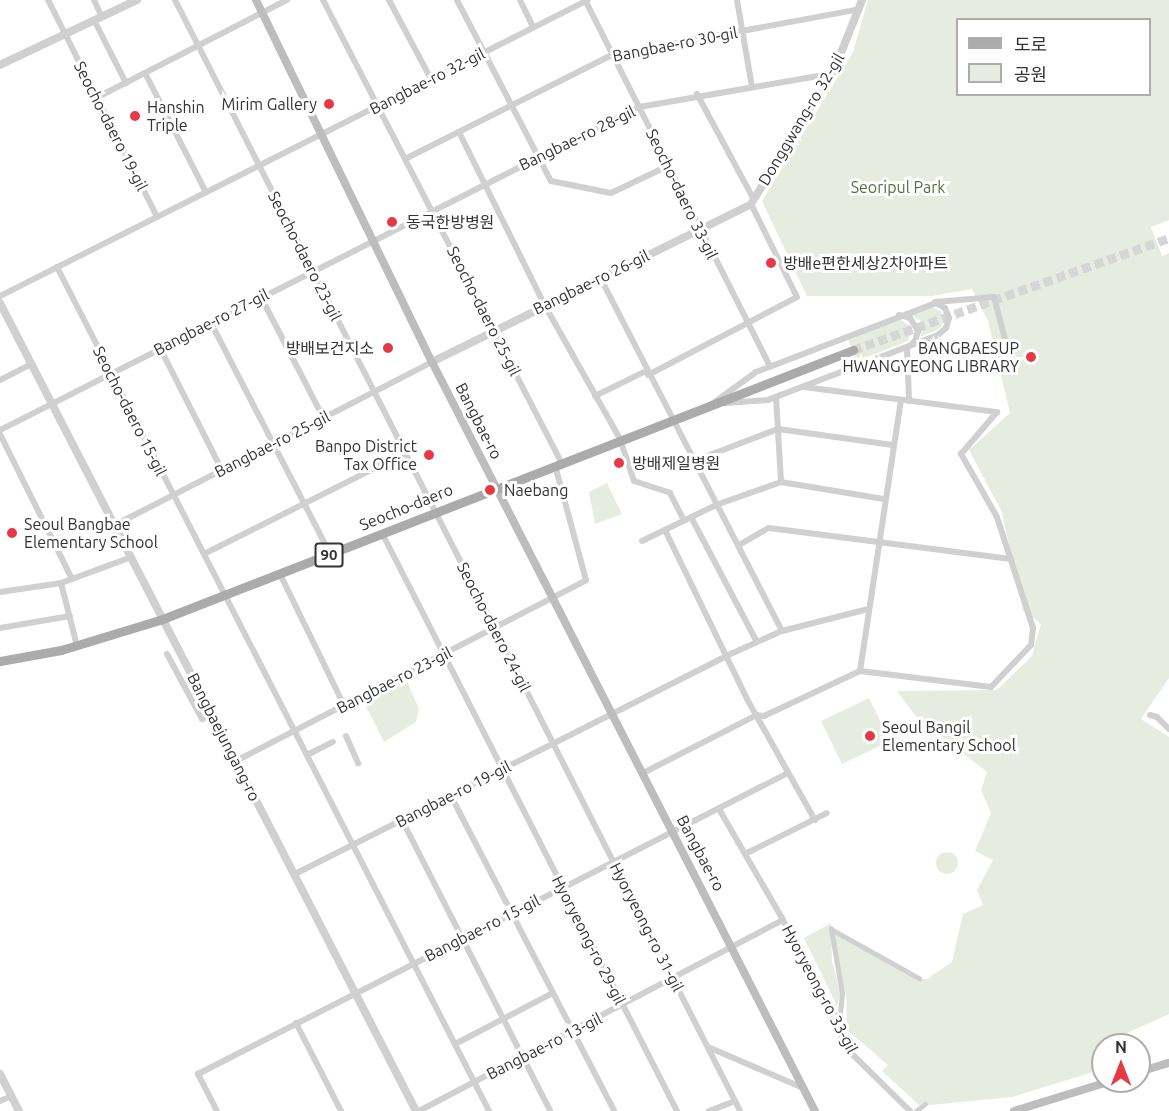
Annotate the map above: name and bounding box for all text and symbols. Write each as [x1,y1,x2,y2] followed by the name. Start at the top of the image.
[956,18,1151,96] legend
[611,22,739,66] street label: Bangbae-ro 30-gil
[1014,34,1047,54] text: 도로
[366,44,488,118] street label: Bangbae-ro 32-gil
[754,49,848,189] street label: Donggwang-ro 32-gil
[70,58,152,194] street label: Seocho-daero 19-gil
[1014,64,1047,84] text: 공원
[222,94,317,114] place label: Mirim Gallery
[147,97,205,135] place label: Hanshin Triple
[322,97,336,111] marker: Mirim Gallery
[516,102,638,174] street label: Bangbae-ro 28-gil
[128,109,142,123] marker: Hanshin Triple
[642,126,722,262] street label: Seocho-daero 33-gil
[851,177,945,197] park label: Seoripul Park
[264,188,346,324] street label: Seocho-daero 23-gil
[406,212,494,232] place label: 동국한방병원
[383,213,401,231] marker: 동국한방병원
[443,243,525,379] street label: Seocho-daero 25-gil
[530,246,652,318] street label: Bangbae-ro 26-gil
[783,253,948,273] place label: 방배e편한세상2차아파트
[764,256,778,270] marker: 방배e편한세상2차아파트
[150,285,272,359] street label: Bangbae-ro 27-gil
[286,338,374,358] place label: 방배보건지소
[842,338,1019,376] place label: BANGBAESUP HWANGYEONG LIBRARY
[379,339,397,357] marker: 방배보건지소
[89,343,171,479] street label: Seocho-daero 15-gil
[1024,350,1038,364] marker: BANGBAESUP HWANGYEONG LIBRARY
[452,380,506,462] street label: Bangbae-ro
[211,407,333,481] street label: Bangbae-ro 25-gil
[315,436,417,474] place label: Banpo District Tax Office
[422,448,436,462] marker: Banpo District Tax Office
[632,453,720,473] place label: 방배제일병원
[610,454,628,472] marker: 방배제일병원
[357,480,455,534] street label: Seocho-daero
[504,480,568,500] place label: Naebang
[481,481,499,499] marker: Naebang
[24,514,158,552] place label: Seoul Bangbae Elementary School
[5,526,19,540] marker: Seoul Bangbae Elementary School
[314,543,344,567] road number: 90
[453,559,535,695] street label: Seocho-daero 24-gil
[333,643,455,717] street label: Bangbae-ro 23-gil
[183,670,265,804] street label: Bangbaejungang-ro
[882,717,1016,755] place label: Seoul Bangil Elementary School
[863,729,877,743] marker: Seoul Bangil Elementary School
[392,757,514,831] street label: Bangbae-ro 19-gil
[673,812,729,894] street label: Bangbae-ro
[606,859,688,995] street label: Hyoryeong-ro 31-gil
[548,872,630,1008] street label: Hyoryeong-ro 29-gil
[421,891,543,965] street label: Bangbae-ro 15-gil
[778,922,862,1056] street label: Hyoryeong-ro 33-gil
[483,1009,605,1083] street label: Bangbae-ro 13-gil
[1091,1033,1151,1093] north arrow
[1115,1038,1127,1056] text: N

